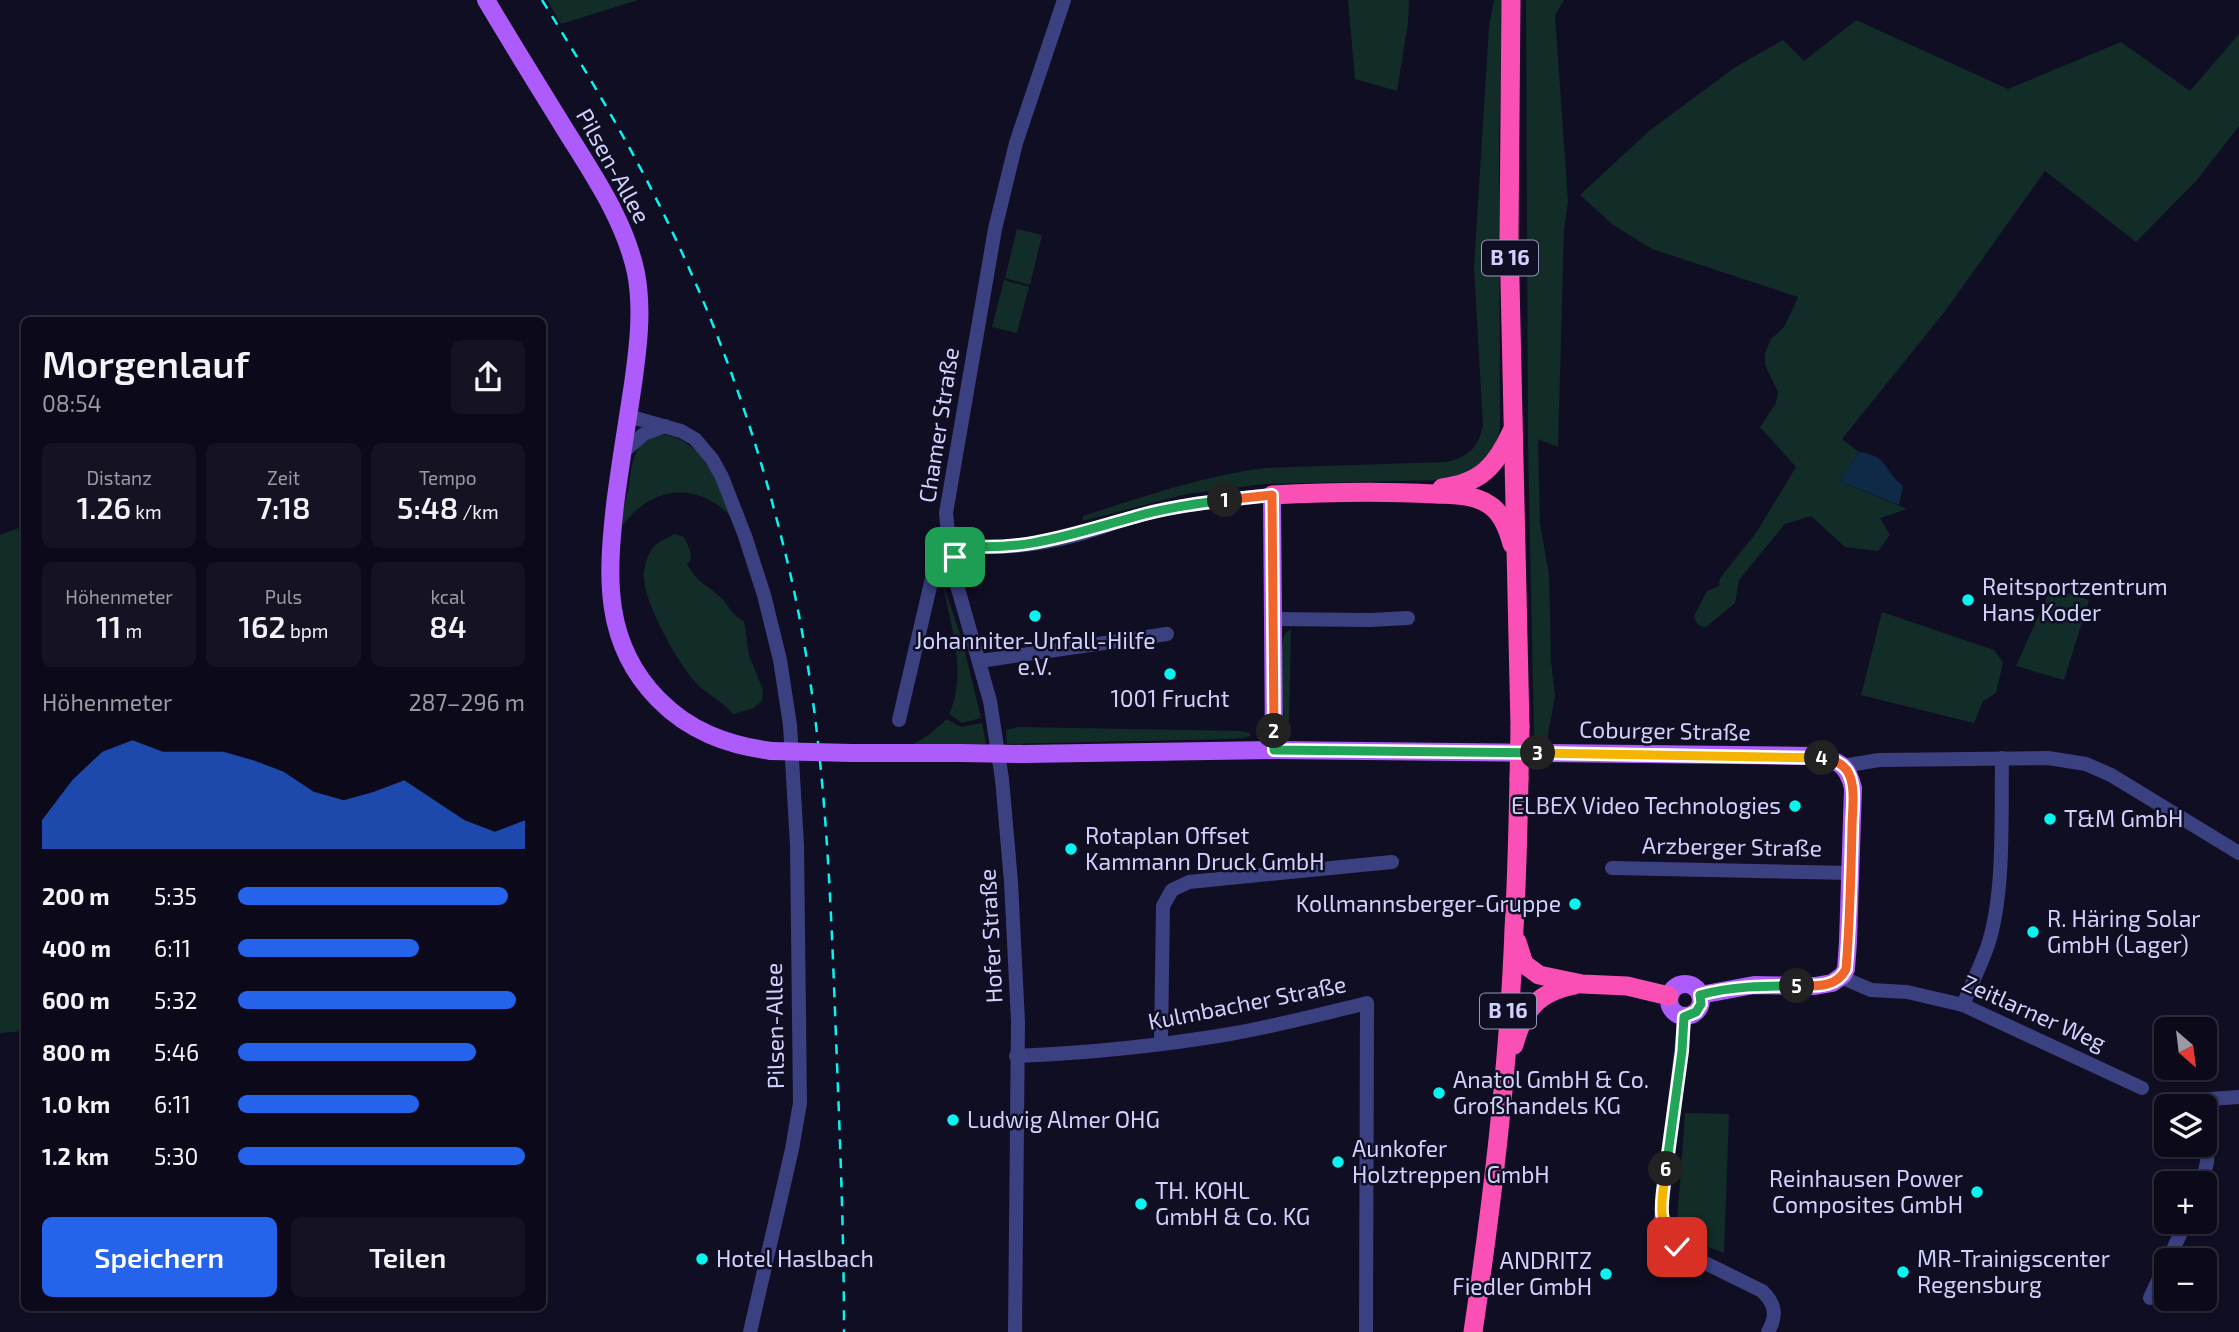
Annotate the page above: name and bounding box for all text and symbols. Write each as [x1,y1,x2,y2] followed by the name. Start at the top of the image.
[571,103,657,228] street label: Pilsen-Allee
[1482,240,1538,276] road number: B 16
[42,340,249,386] text: Morgenlauf
[451,340,525,414] button: share
[912,345,964,504] street label: Chamer Straße
[42,389,102,417] text: 08:54
[86,466,152,489] text: Distanz
[267,466,300,489] text: Zeit
[419,466,477,489] text: Tempo
[1208,482,1242,518] pin: 1
[1220,488,1229,511] text: 1
[77,489,131,525] text: 1.26
[256,489,311,525] text: 7:18
[397,489,458,525] text: 5:48
[131,500,162,523] text: km
[458,500,499,523] text: /km
[925,527,985,587] pin
[936,538,974,576] icon: arrive
[1982,572,2168,626] place label: Reitsportzentrum Hans Koder
[65,585,173,608] text: Höhenmeter
[265,585,302,608] text: Puls
[430,585,465,608] text: kcal
[1960,592,1976,608] marker: Reitsportzentrum Hans Koder
[96,608,121,644] text: 11
[239,608,286,644] text: 162
[429,608,466,644] text: 84
[1027,608,1043,624] marker: Johanniter-Unfall-Hilfe e.V.
[121,619,142,642] text: m
[286,619,328,642] text: bpm
[914,626,1156,680] place label: Johanniter-Unfall-Hilfe e.V.
[1162,666,1178,682] marker: 1001 Frucht
[1111,684,1230,712] place label: 1001 Frucht
[42,688,172,716] text: Höhenmeter
[409,688,525,716] text: 287–296 m
[1256,714,1292,748] pin: 2
[1579,715,1751,745] street label: Coburger Straße
[1268,719,1279,742] text: 2
[1520,736,1556,770] pin: 3
[1804,740,1840,776] pin: 4
[1532,741,1543,764] text: 3
[1815,746,1828,769] text: 4
[1511,791,1781,819] place label: ELBEX Video Technologies
[1787,798,1803,814] marker: ELBEX Video Technologies
[2064,804,2184,832] place label: T&M GmbH
[2042,811,2058,827] marker: T&M GmbH
[1085,821,1325,875] place label: Rotaplan Offset Kammann Druck GmbH
[1642,830,1822,862] street label: Arzberger Straße
[1063,841,1079,857] marker: Rotaplan Offset Kammann Druck GmbH
[973,868,1008,1004] street label: Hofer Straße
[42,882,110,910] text: 200 m
[154,882,197,910] text: 5:35
[1296,889,1561,917] place label: Kollmannsberger-Gruppe
[1567,896,1583,912] marker: Kollmannsberger-Gruppe
[2047,904,2201,958] place label: R. Häring Solar GmbH (Lager)
[2025,924,2041,940] marker: R. Häring Solar GmbH (Lager)
[42,934,111,962] text: 400 m
[154,934,191,962] text: 6:11
[759,963,789,1090] street label: Pilsen-Allee
[1780,968,1814,1004] pin: 5
[1958,968,2111,1056] street label: Zeitlarner Weg
[1145,969,1348,1035] street label: Kulmbacher Straße
[1791,974,1802,997] text: 5
[42,986,110,1014] text: 600 m
[154,986,197,1014] text: 5:32
[1480,993,1536,1028] road number: B 16
[2154,1017,2217,1080] north arrow
[2154,1017,2217,1311] map controls
[42,1038,111,1066] text: 800 m
[154,1038,199,1066] text: 5:46
[1453,1065,1649,1119] place label: Anatol GmbH & Co. Großhandels KG
[1431,1085,1447,1101] marker: Anatol GmbH & Co. Großhandels KG
[42,1090,110,1118] text: 1.0 km
[154,1090,191,1118] text: 6:11
[2154,1094,2217,1157] button: layers
[967,1105,1160,1133] place label: Ludwig Almer OHG
[945,1112,961,1128] marker: Ludwig Almer OHG
[1352,1134,1550,1188] place label: Aunkofer Holztreppen GmbH
[42,1142,109,1170] text: 1.2 km
[154,1142,198,1170] text: 5:30
[1648,1152,1684,1186] pin: 6
[1330,1154,1346,1170] marker: Aunkofer Holztreppen GmbH
[1660,1157,1671,1180] text: 6
[1769,1164,1963,1218] place label: Reinhausen Power Composites GmbH
[2154,1171,2217,1234] button: +
[1155,1176,1310,1230] place label: TH. KOHL GmbH & Co. KG
[1969,1184,1985,1200] marker: Reinhausen Power Composites GmbH
[1133,1196,1149,1212] marker: TH. KOHL GmbH & Co. KG
[42,1217,277,1297] button: Speichern
[291,1217,525,1297] button: Teilen
[1647,1217,1707,1277] pin
[1658,1228,1696,1266] icon: check
[716,1244,874,1272] place label: Hotel Haslbach
[1917,1244,2110,1298] place label: MR-Trainigscenter Regensburg
[1452,1246,1592,1300] place label: ANDRITZ Fiedler GmbH
[2154,1248,2217,1311] button: −
[694,1251,710,1267] marker: Hotel Haslbach
[1895,1264,1911,1280] marker: MR-Trainigscenter Regensburg
[1598,1266,1614,1282] marker: ANDRITZ Fiedler GmbH

